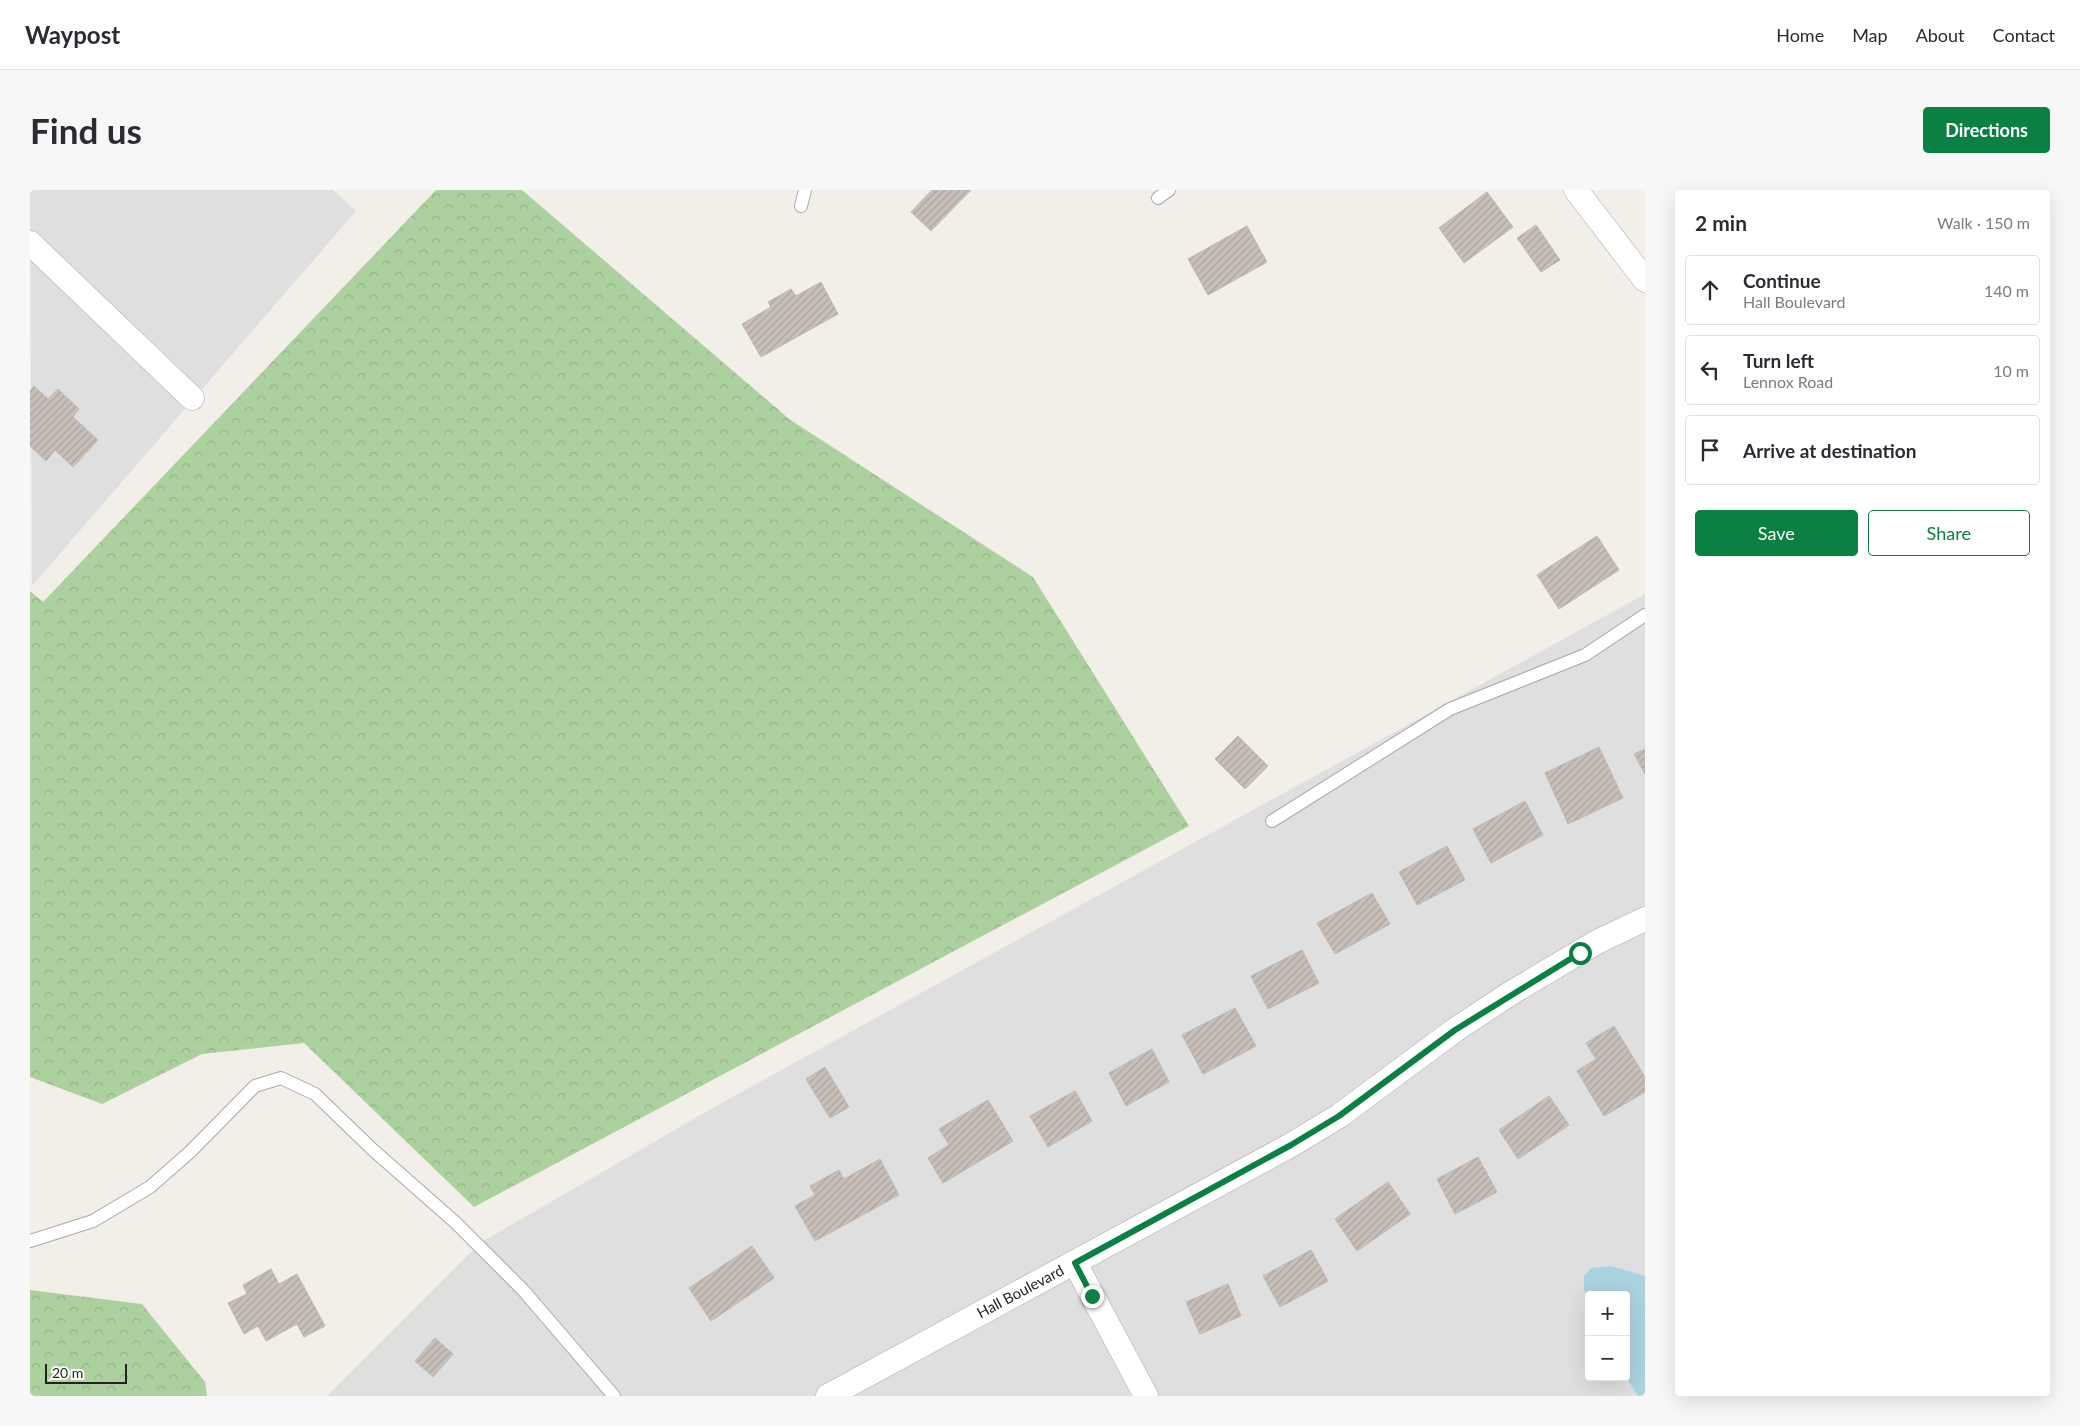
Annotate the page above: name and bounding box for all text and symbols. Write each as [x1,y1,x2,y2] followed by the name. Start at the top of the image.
[25,20,120,49] text: Waypost
[1776,24,1824,46] text: Home
[1852,24,1888,46] text: Map
[1916,24,1965,46] text: About
[1993,24,2055,46] text: Contact
[1923,107,2050,153] button: Directions
[30,109,142,151] text: Find us
[1695,210,1747,235] text: 2 min
[1937,213,2030,232] text: Walk · 150 m
[1743,269,1821,292] text: Continue
[1696,276,1724,304] icon: ahead
[1984,281,2029,300] text: 140 m
[1743,292,1845,311] text: Hall Boulevard
[1743,349,1814,372] text: Turn left
[1696,356,1724,384] icon: left
[1993,361,2029,380] text: 10 m
[1743,372,1833,391] text: Lennox Road
[1696,436,1724,464] icon: arrive
[1743,439,1916,462] text: Arrive at destination
[1695,510,1858,556] button: Save
[1868,510,2030,556] button: Share
[1569,942,1592,965] route start
[973,1261,1067,1321] street label: Hall Boulevard
[1081,1285,1104,1308] route end
[1585,1291,1630,1381] map controls
[1585,1291,1630,1336] button: +
[1585,1336,1630,1381] button: −
[45,1361,128,1384] scale bar
[52,1364,83,1381] text: 20 m

